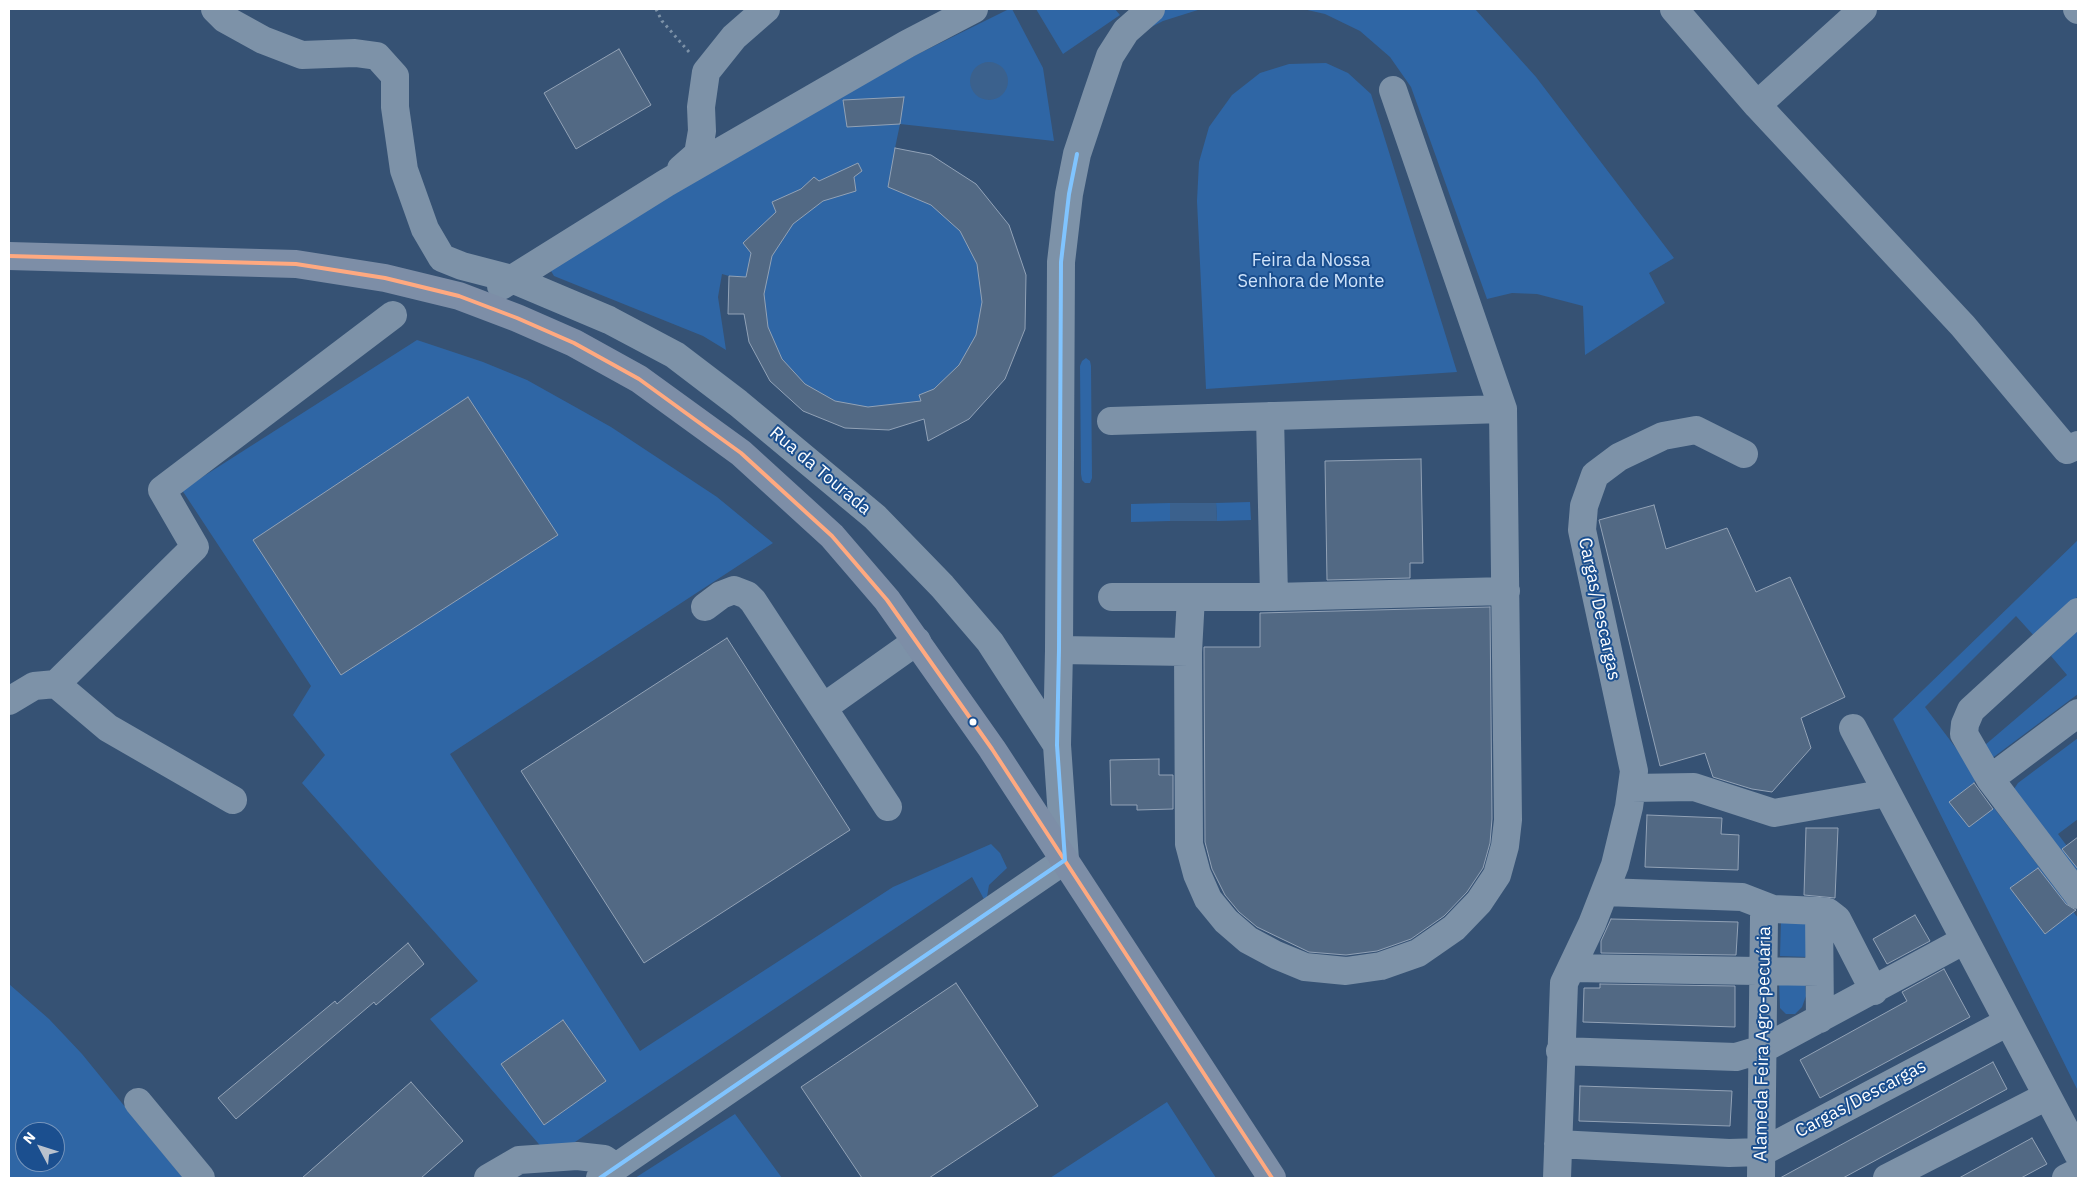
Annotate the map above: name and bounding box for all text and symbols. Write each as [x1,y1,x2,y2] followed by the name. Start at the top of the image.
[1238,250,1384,292] park label: Feira da Nossa Senhora de Monte
[765,422,875,520] street label: Rua da Tourada
[1573,536,1625,682] street label: Cargas/Descargas
[968,717,978,727] unlabelled marker
[1750,926,1776,1162] street label: Alameda Feira Agro-pecuária
[1792,1055,1930,1143] street label: Cargas/Descargas
[15,1122,65,1172] north arrow
[19,1128,39,1148] text: N

